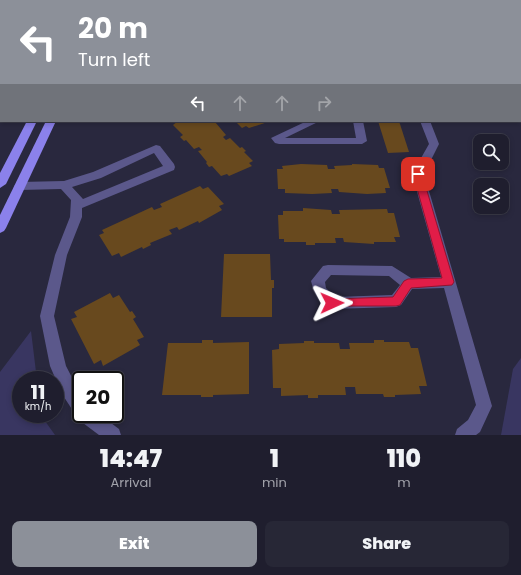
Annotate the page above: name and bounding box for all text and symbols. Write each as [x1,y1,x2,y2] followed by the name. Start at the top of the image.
[78,9,148,48] text: 20 m
[12,16,64,68] icon: left
[78,47,150,72] text: Turn left
[187,92,209,114] icon: left
[229,92,251,114] icon: ahead
[271,92,293,114] icon: ahead
[313,92,335,114] icon: right
[473,134,509,214] map controls
[473,134,509,170] button: search
[401,157,435,191] pin
[407,163,429,185] icon: arrive
[473,178,509,214] button: layers
[311,282,353,324] position arrow
[72,371,124,423] speed limit sign: 20
[30,378,46,406] text: 11
[25,399,51,414] text: km/h
[100,442,162,475] text: 14:47
[270,442,279,475] text: 1
[387,442,421,475] text: 110
[111,473,151,492] text: Arrival
[262,473,287,492] text: min
[397,473,411,492] text: m
[12,521,257,567] button: Exit
[265,521,509,567] button: Share

